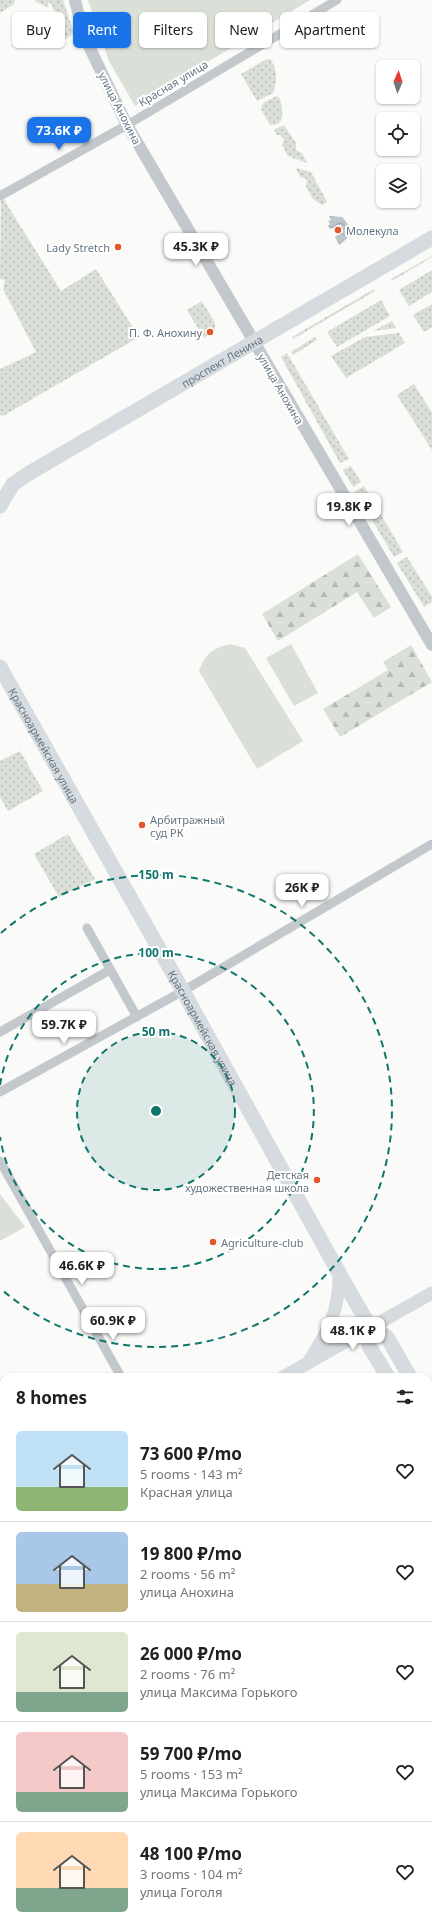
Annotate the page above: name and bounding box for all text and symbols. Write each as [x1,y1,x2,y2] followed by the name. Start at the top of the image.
[12,12,65,48] chip: Buy
[73,12,131,48] chip: Rent
[139,12,207,48] chip: Filters
[215,12,272,48] chip: New
[280,12,379,48] chip: Apartment
[136,56,210,110] street label: Красная улица
[376,60,420,104] north arrow
[376,60,420,208] map controls
[95,69,145,147] street label: улица Анохина
[376,112,420,156] button: locate
[22,117,96,151] pin: 73.6K ₽
[36,121,82,139] text: 73.6K ₽
[376,164,420,208] button: layers
[346,223,399,238] place label: Молекула
[333,225,343,235] marker: Молекула
[159,233,233,267] pin: 45.3K ₽
[173,237,219,255] text: 45.3K ₽
[46,240,110,255] place label: Lady Stretch
[113,242,123,252] marker: Lady Stretch
[129,325,202,340] place label: П. Ф. Анохину
[205,327,215,337] marker: П. Ф. Анохину
[178,331,265,390] street label: проспект Ленина
[255,351,307,427] street label: улица Анохина
[312,493,386,527] pin: 19.8K ₽
[326,497,372,515] text: 19.8K ₽
[6,685,83,806] street label: Красноармейская улица
[150,812,225,840] place label: Арбитражный суд РК
[137,820,147,830] marker: Арбитражный суд РК
[138,866,174,883] text: 150 m
[274,874,330,908] pin: 26K ₽
[285,878,319,896] text: 26K ₽
[138,944,174,961] text: 100 m
[165,967,241,1088] street label: Красноармейская улица
[27,1011,101,1045] pin: 59.7K ₽
[41,1015,87,1033] text: 59.7K ₽
[142,1023,170,1040] text: 50 m
[149,1104,163,1118] centre of rings
[185,1167,309,1195] place label: Детская художественная школа
[312,1175,322,1185] marker: Детская художественная школа
[221,1235,304,1250] place label: Agriculture-club
[208,1237,218,1247] marker: Agriculture-club
[45,1252,119,1286] pin: 46.6K ₽
[59,1256,105,1274] text: 46.6K ₽
[76,1307,150,1341] pin: 60.9K ₽
[90,1311,136,1329] text: 60.9K ₽
[316,1317,390,1351] pin: 48.1K ₽
[330,1321,376,1339] text: 48.1K ₽
[16,1386,87,1409] text: 8 homes
[394,1386,416,1408] icon: filters
[140,1442,242,1465] text: 73 600 ₽/mo
[48,1447,96,1495] icon: home
[394,1460,416,1482] icon: heart
[140,1465,243,1483] text: 5 rooms · 143 m²
[140,1483,233,1501] text: Красная улица
[140,1542,242,1565] text: 19 800 ₽/mo
[48,1548,96,1596] icon: home
[394,1561,416,1583] icon: heart
[140,1565,235,1583] text: 2 rooms · 56 m²
[140,1583,234,1601] text: улица Анохина
[140,1642,242,1665] text: 26 000 ₽/mo
[48,1648,96,1696] icon: home
[394,1661,416,1683] icon: heart
[140,1665,235,1683] text: 2 rooms · 76 m²
[140,1683,297,1701] text: улица Максима Горького
[140,1742,242,1765] text: 59 700 ₽/mo
[48,1748,96,1796] icon: home
[394,1761,416,1783] icon: heart
[140,1765,243,1783] text: 5 rooms · 153 m²
[140,1783,297,1801] text: улица Максима Горького
[140,1842,242,1865] text: 48 100 ₽/mo
[48,1848,96,1896] icon: home
[394,1861,416,1883] icon: heart
[140,1865,243,1883] text: 3 rooms · 104 m²
[140,1883,222,1901] text: улица Гоголя

